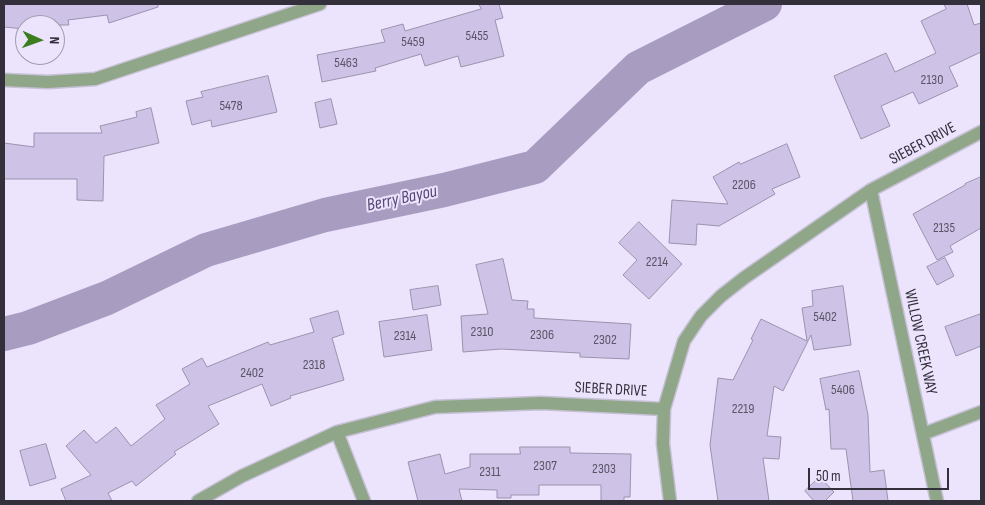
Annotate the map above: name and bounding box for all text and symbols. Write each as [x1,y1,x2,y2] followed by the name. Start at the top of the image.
[15,15,65,65] north arrow
[466,28,488,44] house number: 5455
[401,34,425,50] house number: 5459
[46,36,63,45] text: N
[334,55,358,71] house number: 5463
[921,72,943,88] house number: 2130
[219,98,243,114] house number: 5478
[886,118,960,170] street label: SIEBER DRIVE
[732,177,756,193] house number: 2206
[365,181,439,217] water label: Berry Bayou
[933,220,955,236] house number: 2135
[646,254,668,270] house number: 2214
[899,288,941,396] street label: WILLOW CREEK WAY
[813,309,837,325] house number: 5402
[471,324,493,340] house number: 2310
[530,327,554,343] house number: 2306
[394,328,416,344] house number: 2314
[593,332,617,348] house number: 2302
[303,357,325,373] house number: 2318
[240,365,264,381] house number: 2402
[574,379,648,401] street label: SIEBER DRIVE
[831,382,855,398] house number: 5406
[732,401,754,417] house number: 2219
[533,458,557,474] house number: 2307
[810,458,951,490] scale bar
[592,461,616,477] house number: 2303
[479,464,501,480] house number: 2311
[816,467,841,486] text: 50 m

